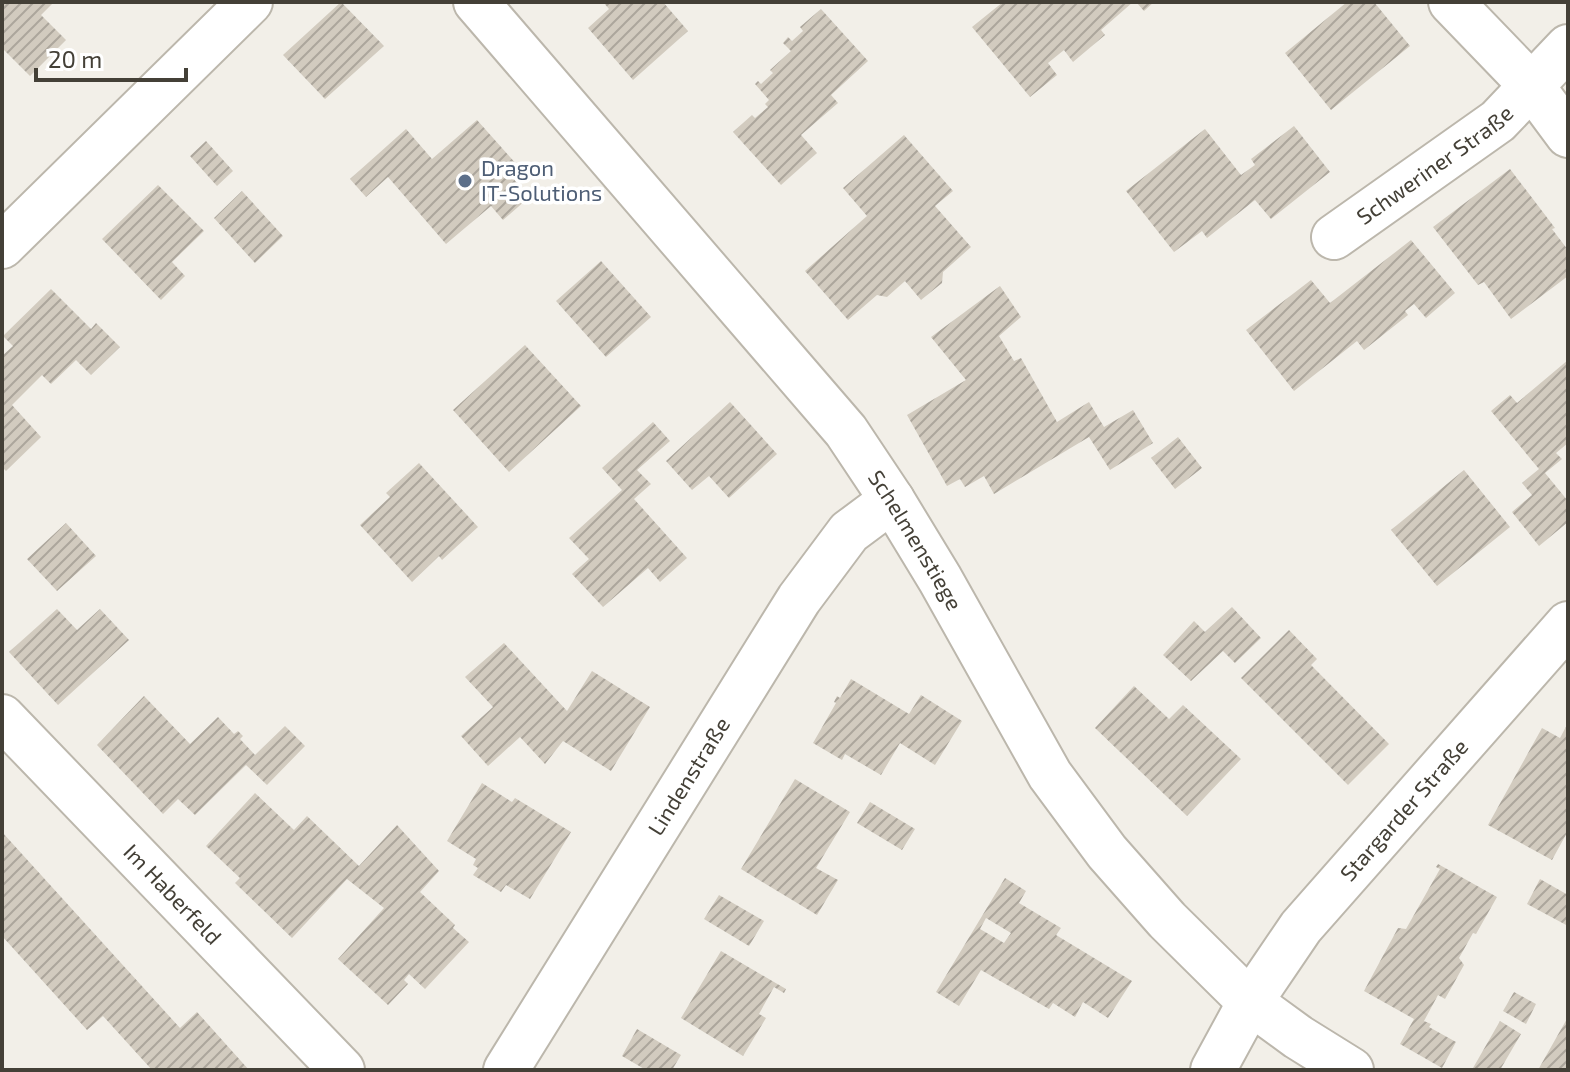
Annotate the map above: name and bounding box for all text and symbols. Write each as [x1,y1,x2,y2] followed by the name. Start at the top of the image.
[36,32,186,82] scale bar
[48,44,102,73] text: 20 m
[1351,100,1518,229] street label: Schweriner Straße
[481,154,602,205] place label: Dragon IT-Solutions
[456,172,474,190] marker: Dragon IT-Solutions
[864,465,969,614] street label: Schelmenstiege
[641,712,734,839] street label: Lindenstraße
[1334,733,1473,886] street label: Stargarder Straße
[119,838,228,949] street label: Im Haberfeld

